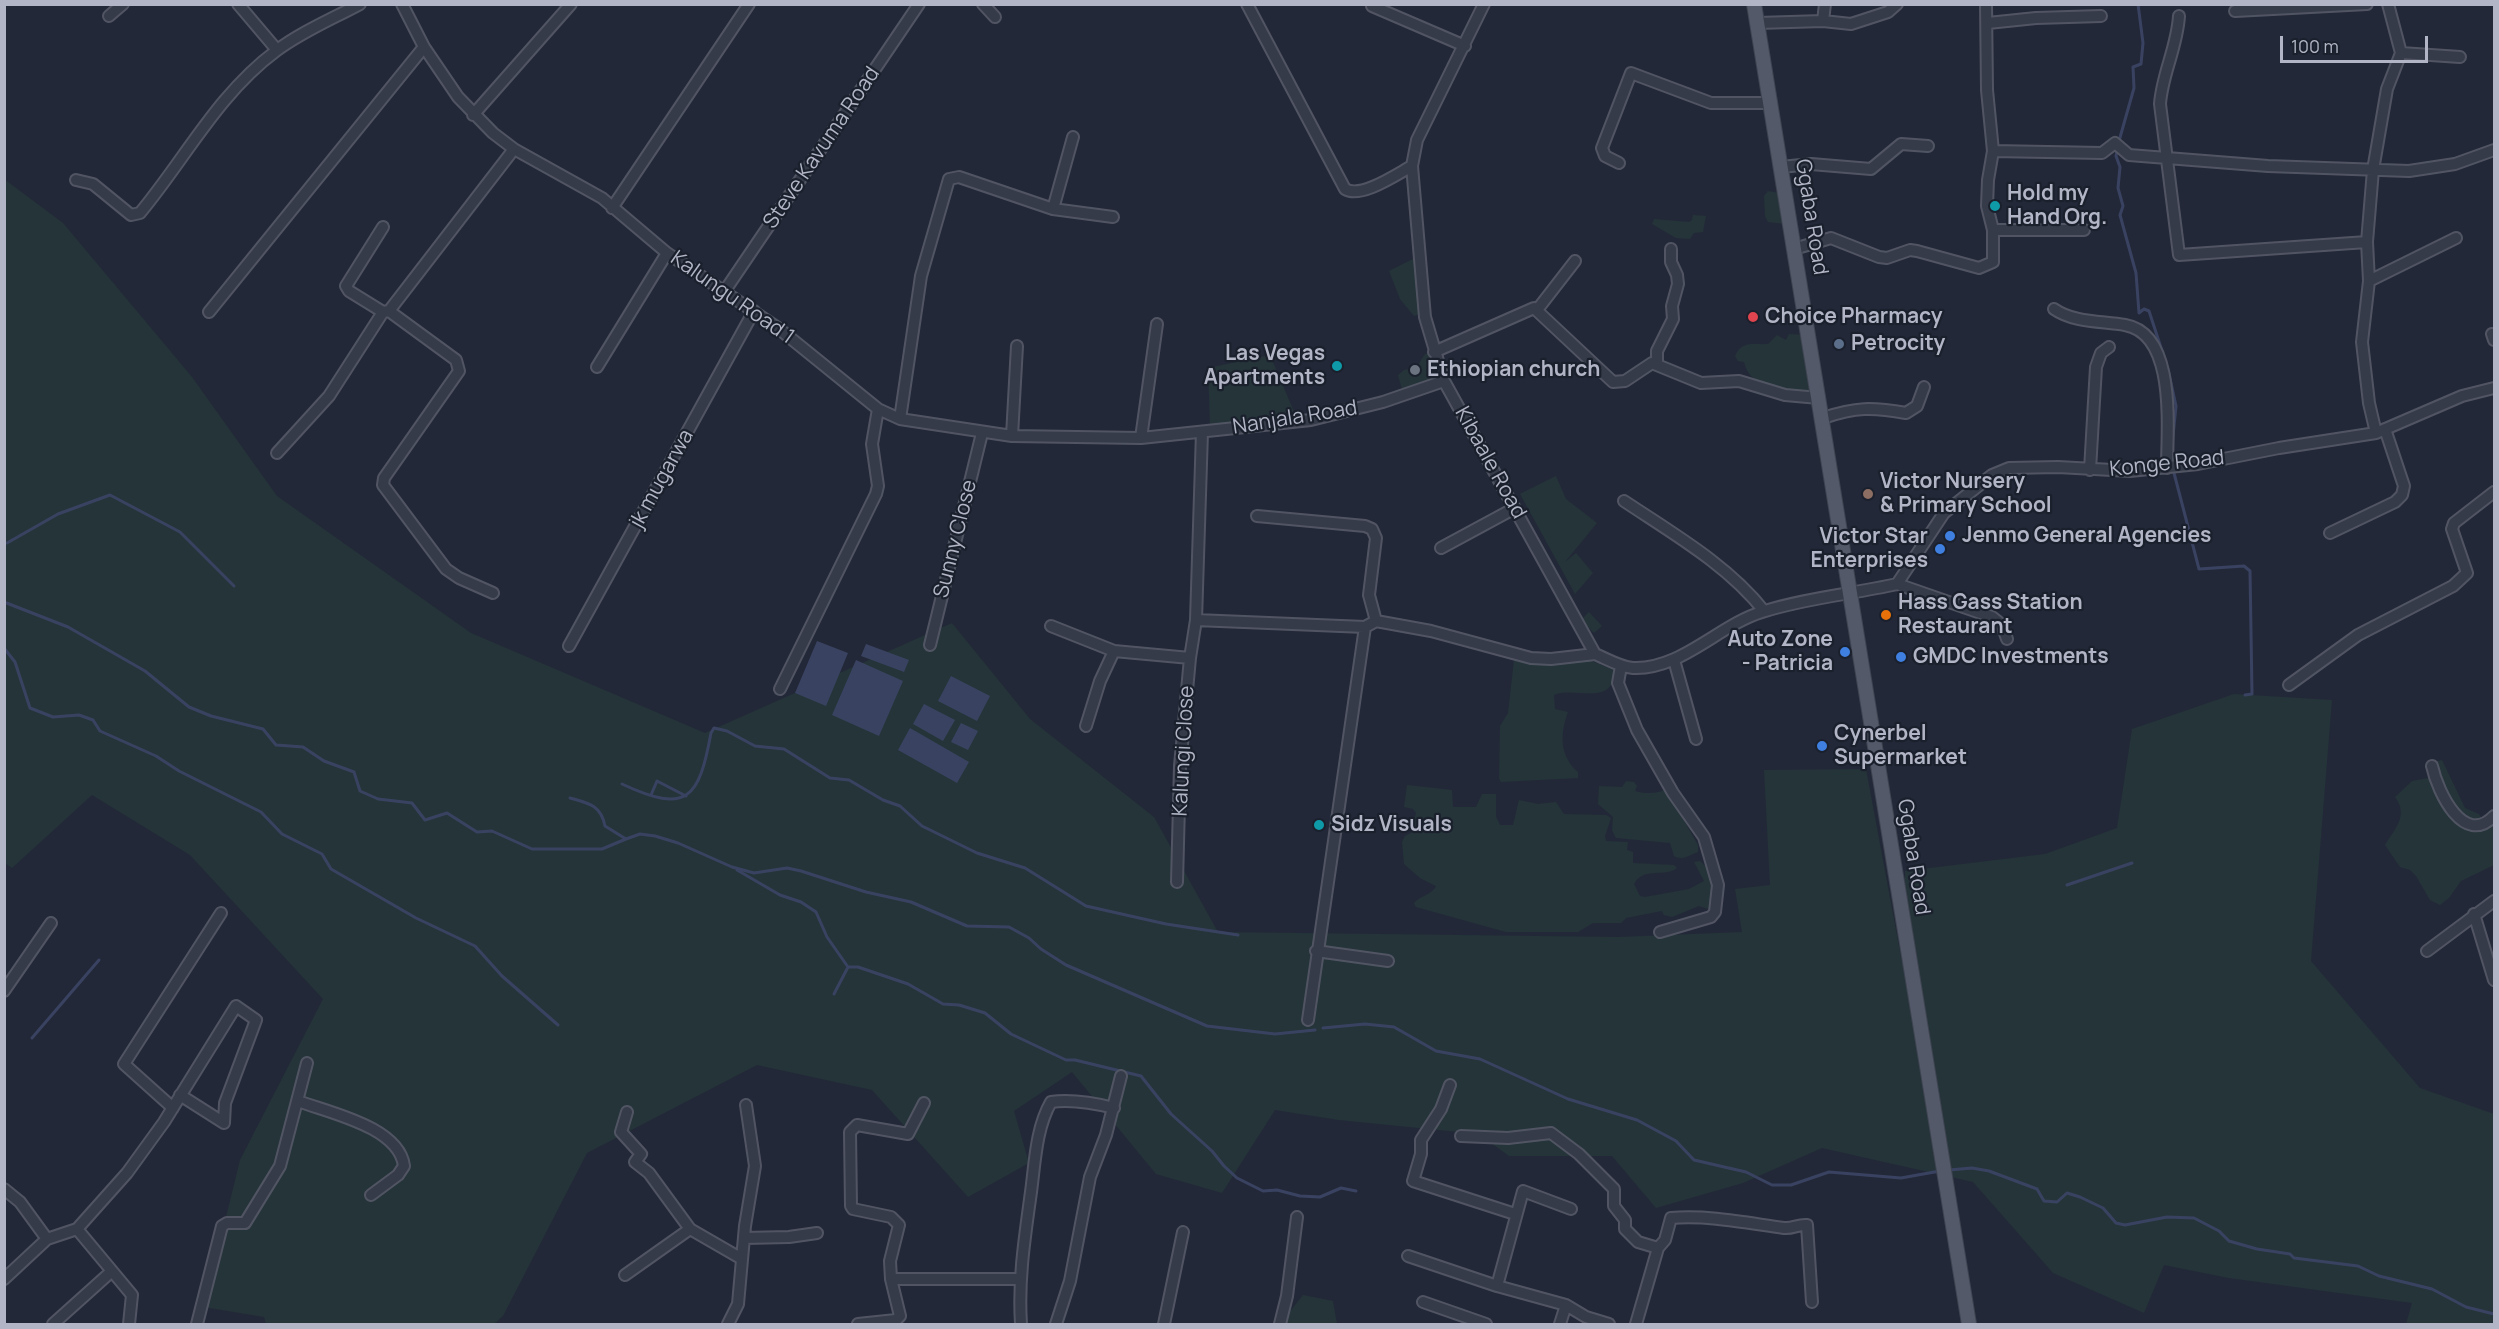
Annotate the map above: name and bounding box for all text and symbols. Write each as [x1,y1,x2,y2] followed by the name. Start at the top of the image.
[2283,24,2432,62] scale bar
[2291,34,2339,58] text: 100 m
[758,62,886,234] street label: Steve Kavuma Road
[1789,157,1833,277] street label: Ggaba Road
[2007,181,2107,231] place label: Hold my Hand Org.
[1988,199,2002,213] marker: Hold my Hand Org.
[665,246,799,350] street label: Kalungu Road 1
[1765,304,1943,330] place label: Choice Pharmacy
[1746,310,1760,324] marker: Choice Pharmacy
[1851,331,1945,357] place label: Petrocity
[1832,337,1846,351] marker: Petrocity
[1204,341,1325,391] place label: Las Vegas Apartments
[1427,357,1600,383] place label: Ethiopian church
[1330,359,1344,373] marker: Las Vegas Apartments
[1408,363,1422,377] marker: Ethiopian church
[1231,396,1359,440] street label: Nanjala Road
[1449,403,1531,523] street label: Kibaale Road
[625,425,699,533] street label: jk mugarwa
[2108,445,2226,483] street label: Konge Road
[1880,469,2052,519] place label: Victor Nursery & Primary School
[929,477,983,601] street label: Sunny Close
[1861,487,1875,501] marker: Victor Nursery & Primary School
[1962,523,2211,549] place label: Jenmo General Agencies
[1810,524,1928,574] place label: Victor Star Enterprises
[1943,529,1957,543] marker: Jenmo General Agencies
[1933,542,1947,556] marker: Victor Star Enterprises
[1898,590,2083,640] place label: Hass Gass Station Restaurant
[1879,608,1893,622] marker: Hass Gass Station Restaurant
[1728,627,1833,677] place label: Auto Zone - Patricia
[1913,644,2109,670] place label: GMDC Investments
[1838,645,1852,659] marker: Auto Zone - Patricia
[1894,650,1908,664] marker: GMDC Investments
[1168,685,1200,817] street label: Kalungi Close
[1834,721,1967,771] place label: Cynerbel Supermarket
[1815,739,1829,753] marker: Cynerbel Supermarket
[1891,797,1935,917] street label: Ggaba Road
[1331,812,1452,838] place label: Sidz Visuals
[1312,818,1326,832] marker: Sidz Visuals

